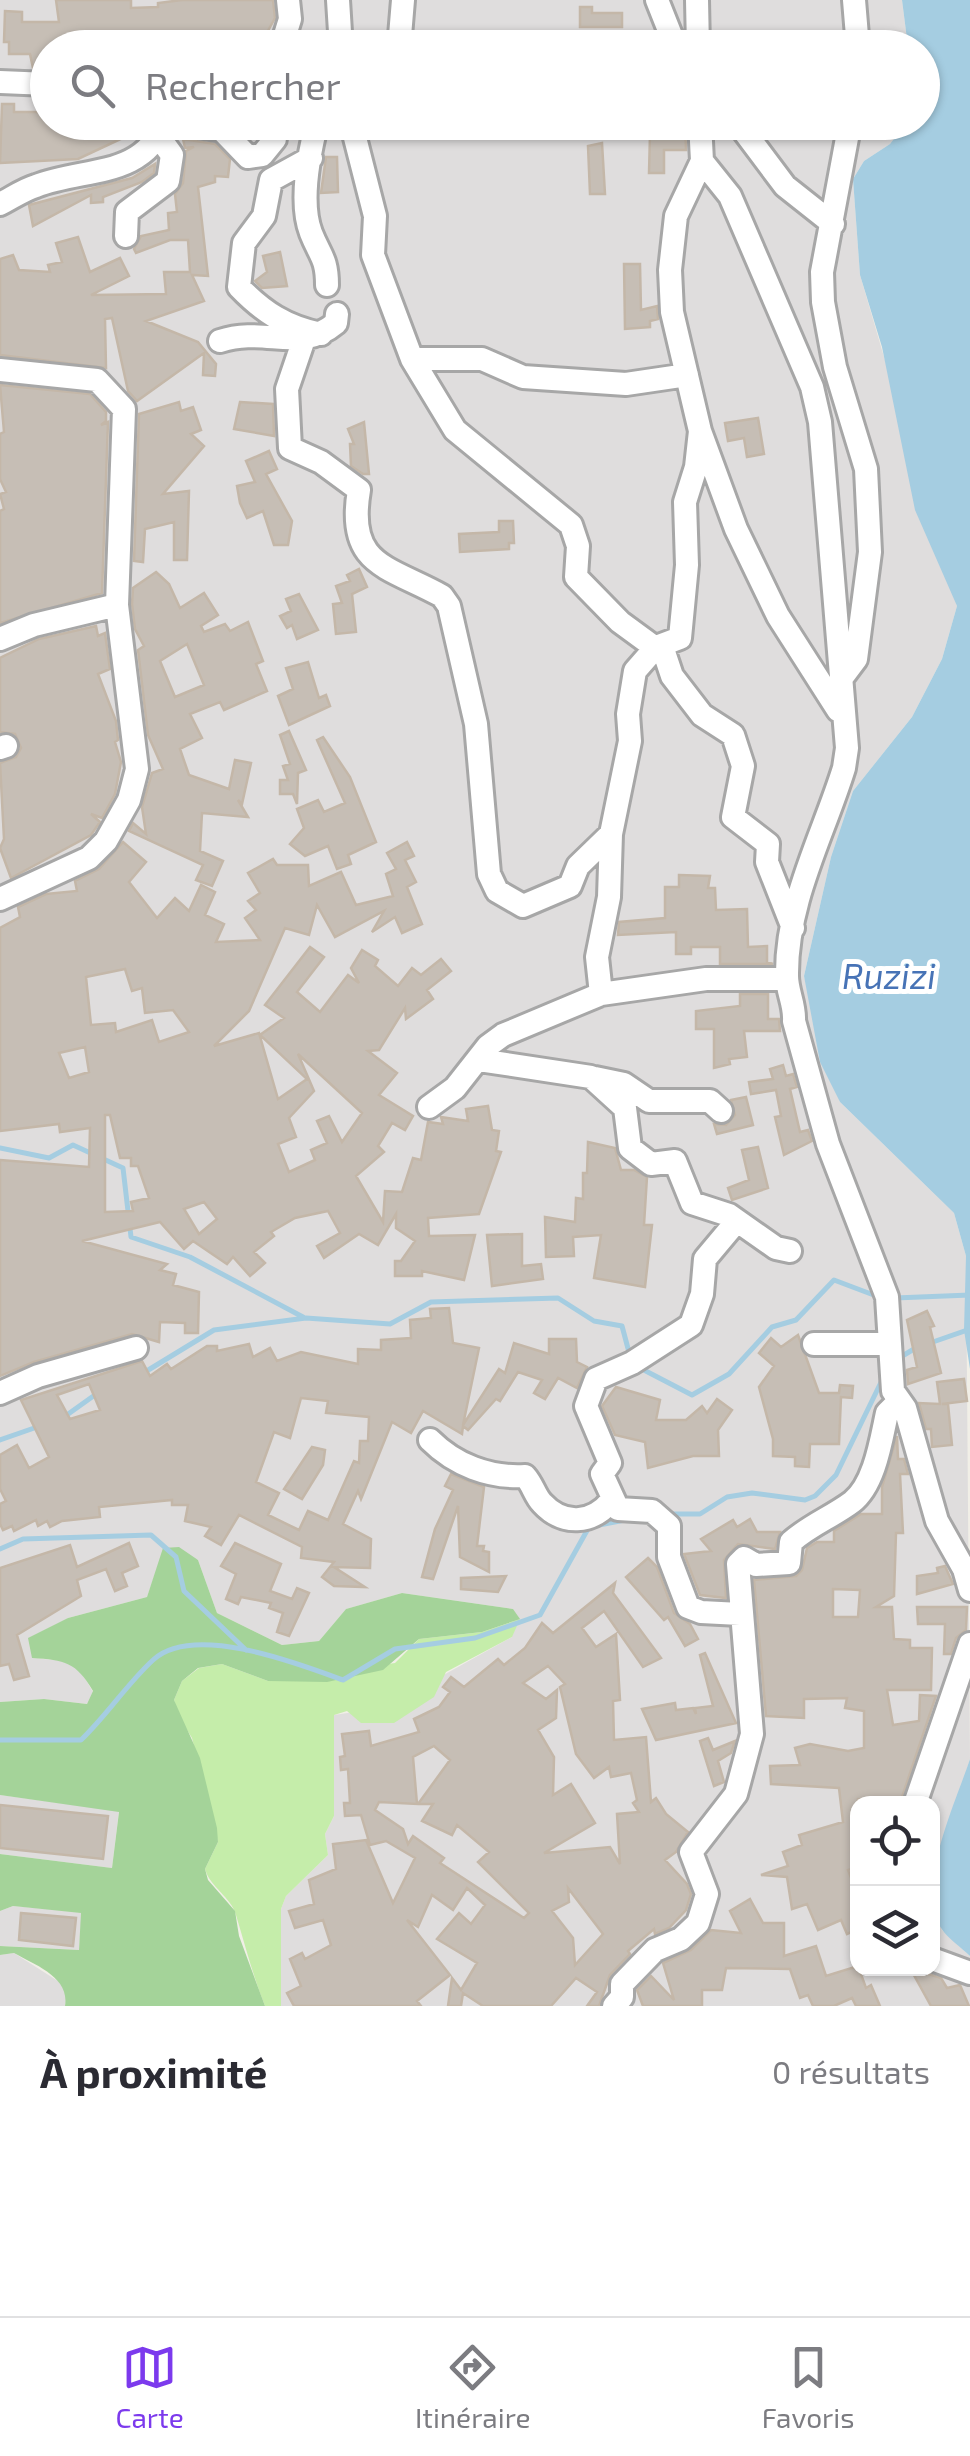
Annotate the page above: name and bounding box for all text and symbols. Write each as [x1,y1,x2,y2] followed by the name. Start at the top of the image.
[30,30,940,140] search box
[65,58,120,113] icon: search
[145,62,341,108] text: Rechercher
[842,954,936,996] water label: Ruzizi
[850,1796,940,1976] map controls
[850,1796,940,1886] button: locate
[850,1886,940,1976] button: layers
[40,2046,267,2096] text: À proximité
[772,2052,930,2090] text: 0 résultats
[116,2340,184,2434] tab: Carte
[415,2340,531,2434] tab: Itinéraire
[762,2340,854,2434] tab: Favoris

